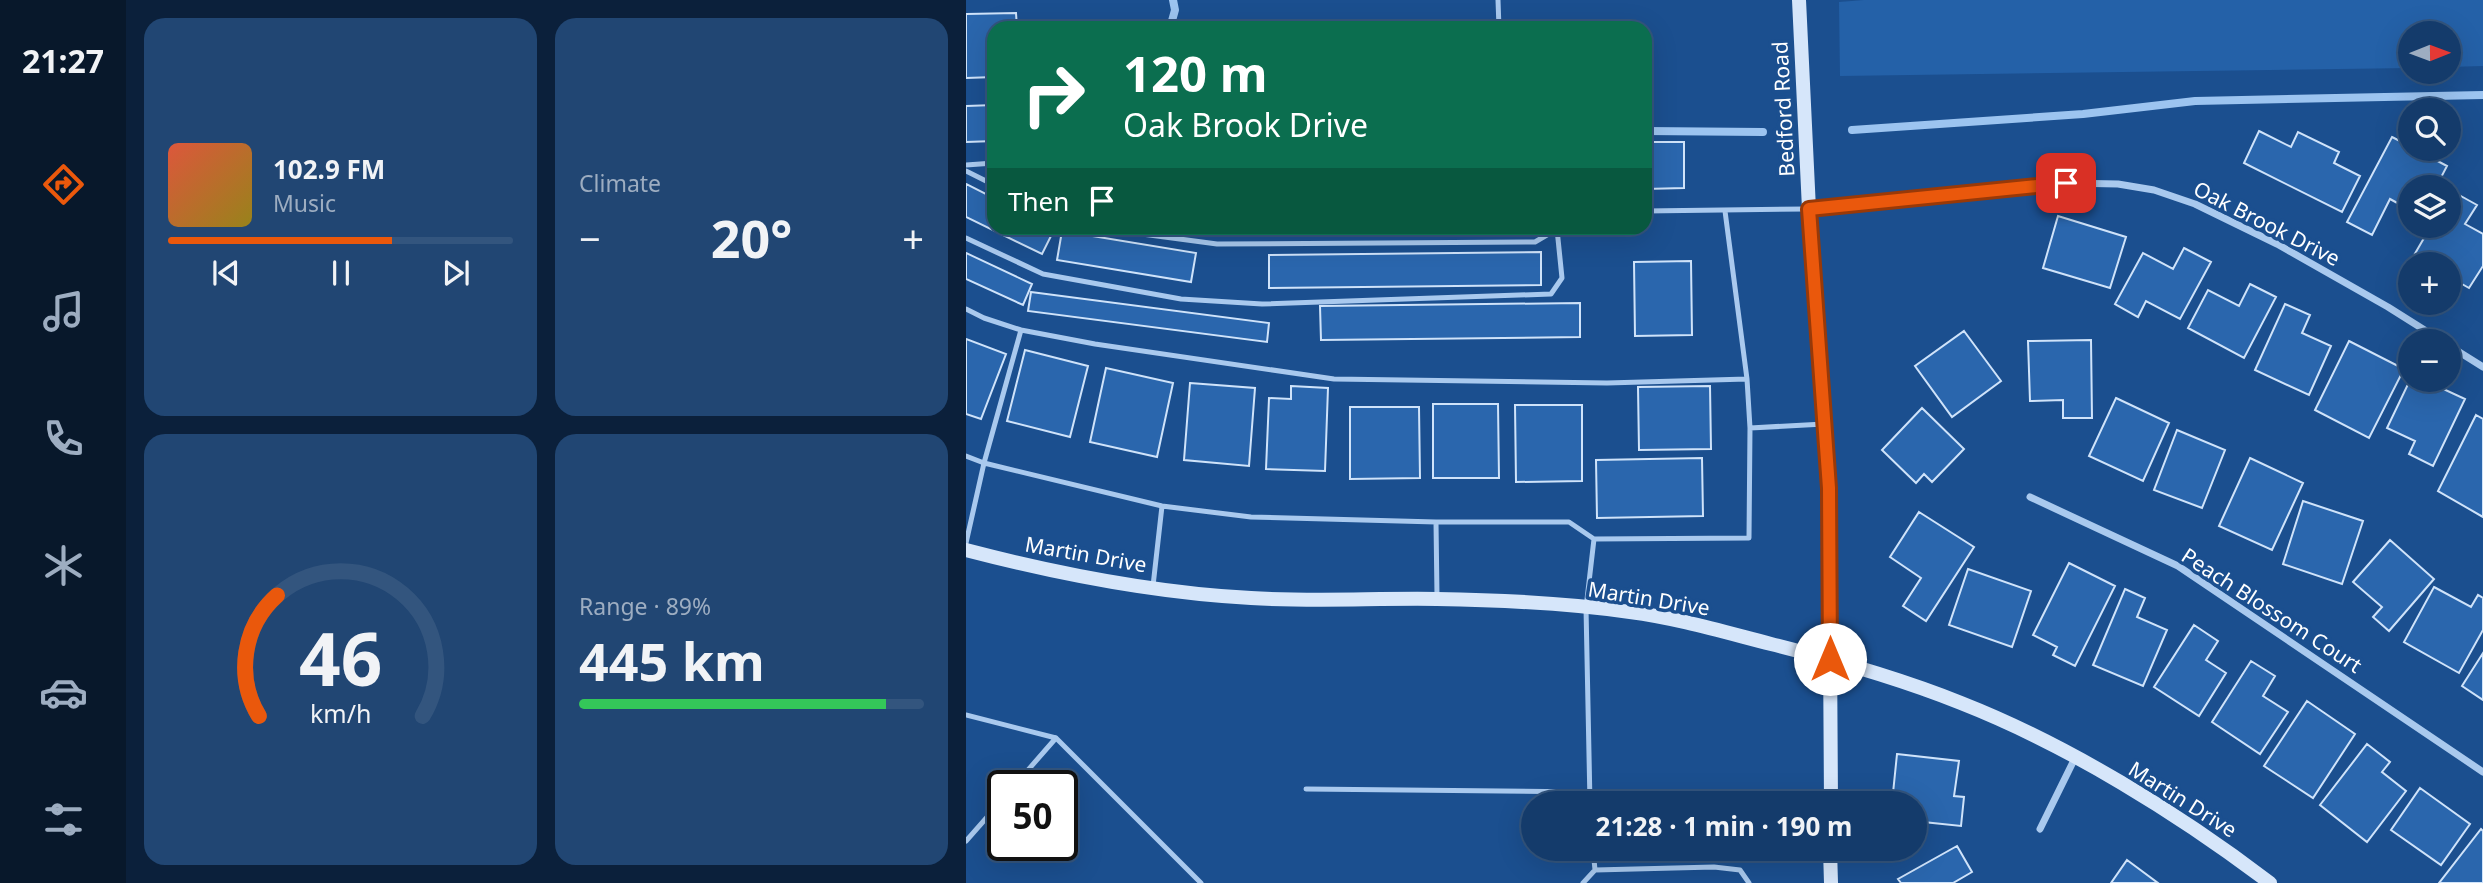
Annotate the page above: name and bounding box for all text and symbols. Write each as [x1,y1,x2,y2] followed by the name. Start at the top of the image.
[2398,21,2460,84] north arrow
[2398,21,2461,392] map controls
[22,39,104,82] text: 21:27
[1123,40,1268,106] text: 120 m
[1765,41,1801,177] street label: Bedford Road
[1008,49,1099,140] icon: right
[2398,98,2461,161] button: search
[1123,103,1368,146] text: Oak Brook Drive
[273,151,385,187] text: 102.9 FM
[2036,153,2096,213] pin
[39,160,88,209] icon: directions
[2047,164,2085,202] icon: arrive
[579,167,661,199] text: Climate
[2189,174,2345,272] street label: Oak Brook Drive
[2398,175,2461,238] button: layers
[1083,182,1121,220] icon: arrive
[1008,183,1069,219] text: Then
[273,187,336,219] text: Music
[711,202,792,273] text: 20°
[579,212,601,264] text: −
[902,212,924,264] text: +
[2398,252,2461,315] button: +
[207,254,245,292] icon: previous
[322,254,360,292] icon: pause
[437,254,475,292] icon: next
[39,287,88,336] icon: music
[2398,329,2461,392] button: −
[39,414,88,463] icon: phone
[1023,530,1149,578] street label: Martin Drive
[39,541,88,590] icon: climate
[2176,541,2368,679] street label: Peach Blossom Court
[1586,575,1712,621] street label: Martin Drive
[579,590,711,622] text: Range · 89%
[299,608,382,707] text: 46
[1793,622,1867,696] position arrow
[579,625,765,696] text: 445 km
[39,668,88,717] icon: car
[310,695,371,729] text: km/h
[2123,755,2243,843] street label: Martin Drive
[987,770,1078,861] speed limit sign: 50
[39,795,88,844] icon: filters
[1596,808,1852,844] text: 21:28 · 1 min · 190 m

